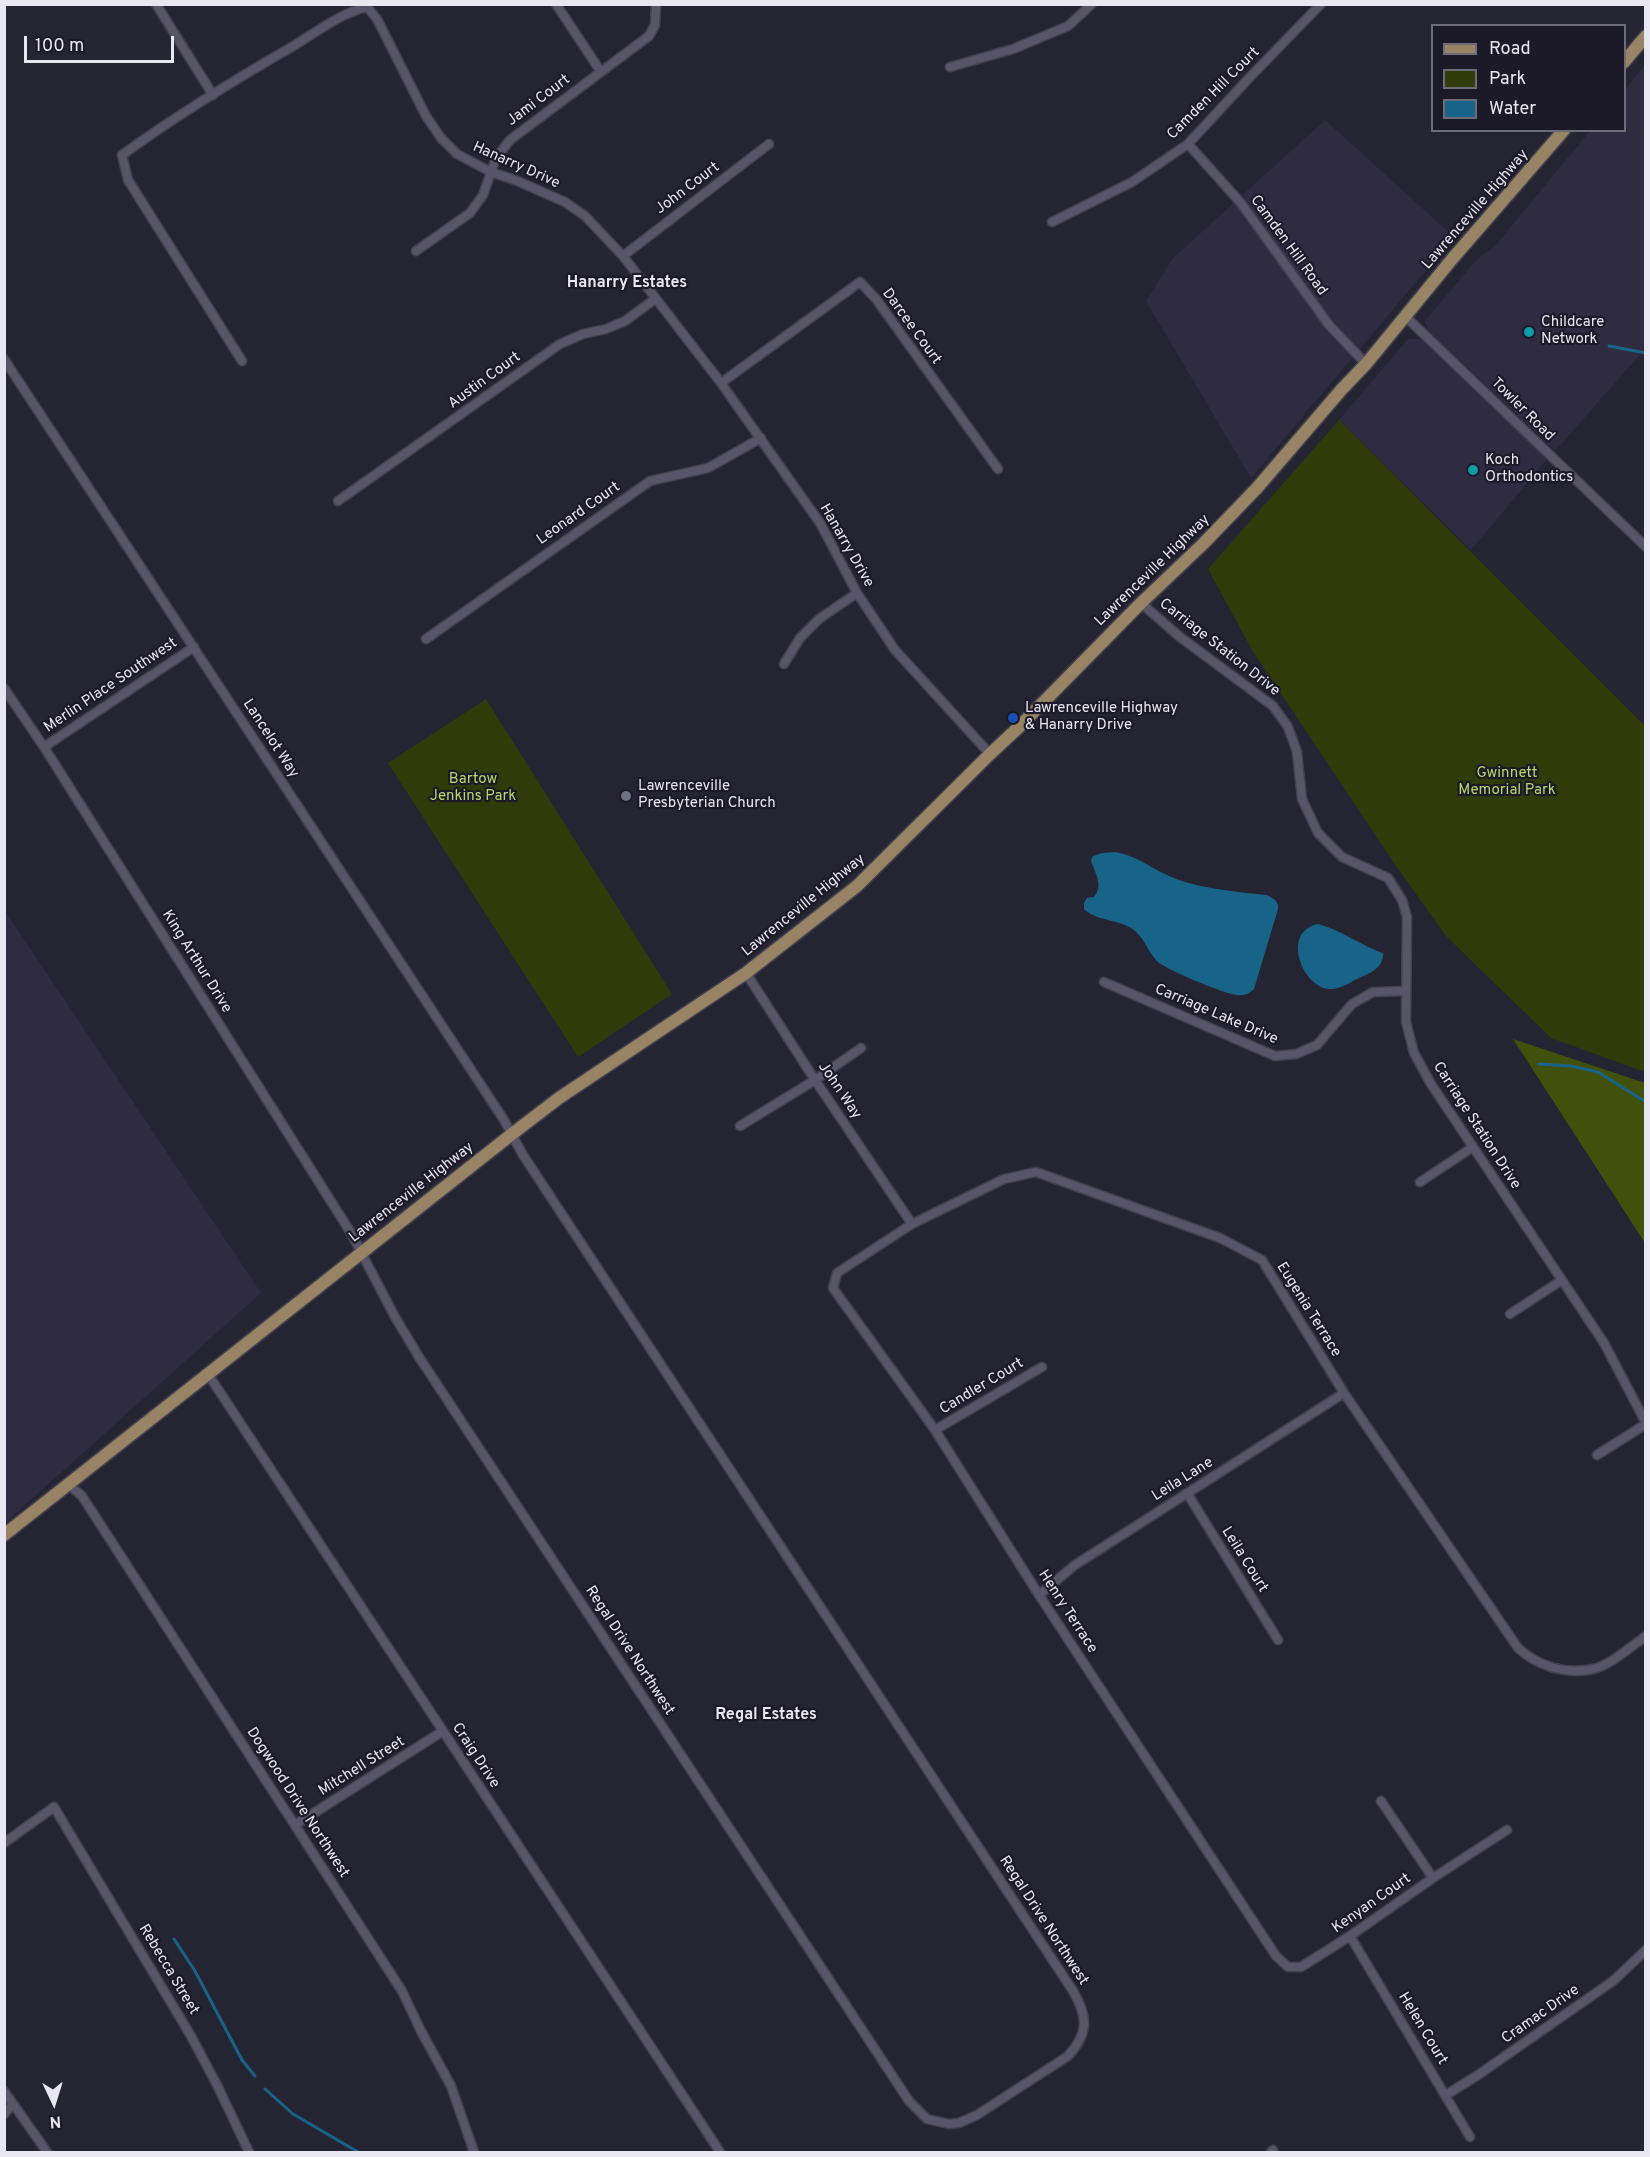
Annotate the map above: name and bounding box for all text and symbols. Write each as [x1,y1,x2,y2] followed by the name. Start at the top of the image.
[27,24,177,62] scale bar
[1431,24,1626,132] legend
[35,35,84,58] text: 100 m
[1489,38,1531,61] text: Road
[1164,44,1264,144] street label: Camden Hill Court
[1489,68,1526,91] text: Park
[504,71,574,131] street label: Jami Court
[1489,98,1536,121] text: Water
[470,139,562,193] street label: Hanarry Drive
[1419,146,1533,274] street label: Lawrenceville Highway
[652,159,724,219] street label: John Court
[1246,192,1330,300] street label: Camden Hill Road
[567,274,687,294] district label: Hanarry Estates
[877,286,945,368] street label: Darcee Court
[1541,314,1604,349] place label: Childcare Network
[1522,325,1536,339] marker: Childcare Network
[445,349,525,413] street label: Austin Court
[1486,374,1558,446] street label: Towler Road
[1485,452,1573,487] place label: Koch Orthodontics
[1466,463,1480,477] marker: Koch Orthodontics
[534,479,624,549] street label: Leonard Court
[815,501,877,591] street label: Hanarry Drive
[1092,511,1214,631] street label: Lawrenceville Highway
[1155,595,1283,701] street label: Carriage Station Drive
[41,635,181,737] street label: Merlin Place Southwest
[238,696,302,782] street label: Lancelot Way
[1025,700,1178,735] place label: Lawrenceville Highway & Hanarry Drive
[1006,711,1020,725] marker: Lawrenceville Highway & Hanarry Drive
[1458,765,1556,800] park label: Gwinnett Memorial Park
[430,771,516,806] park label: Bartow Jenkins Park
[638,778,776,813] place label: Lawrenceville Presbyterian Church
[619,789,633,803] marker: Lawrenceville Presbyterian Church
[739,851,869,961] street label: Lawrenceville Highway
[157,907,235,1017] street label: King Arthur Drive
[1152,981,1280,1049] street label: Carriage Lake Drive
[813,1059,865,1123] street label: John Way
[1428,1059,1524,1193] street label: Carriage Station Drive
[346,1139,478,1247] street label: Lawrenceville Highway
[1272,1259,1344,1361] street label: Eugenia Terrace
[937,1355,1027,1419] street label: Candler Court
[1149,1454,1217,1506] street label: Leila Lane
[1217,1524,1271,1596] street label: Leila Court
[1033,1567,1101,1657] street label: Henry Terrace
[580,1583,678,1719] street label: Regal Drive Northwest
[715,1706,817,1726] district label: Regal Estates
[447,1720,503,1792] street label: Craig Drive
[242,1724,352,1882] street label: Dogwood Drive Northwest
[316,1733,408,1801] street label: Mitchell Street
[994,1853,1092,1989] street label: Regal Drive Northwest
[1329,1870,1415,1938] street label: Kenyan Court
[134,1921,202,2019] street label: Rebecca Street
[1499,1982,1583,2048] street label: Cramac Drive
[1393,1990,1451,2068] street label: Helen Court
[24,2073,84,2133] north arrow
[49,2111,62,2131] text: N

